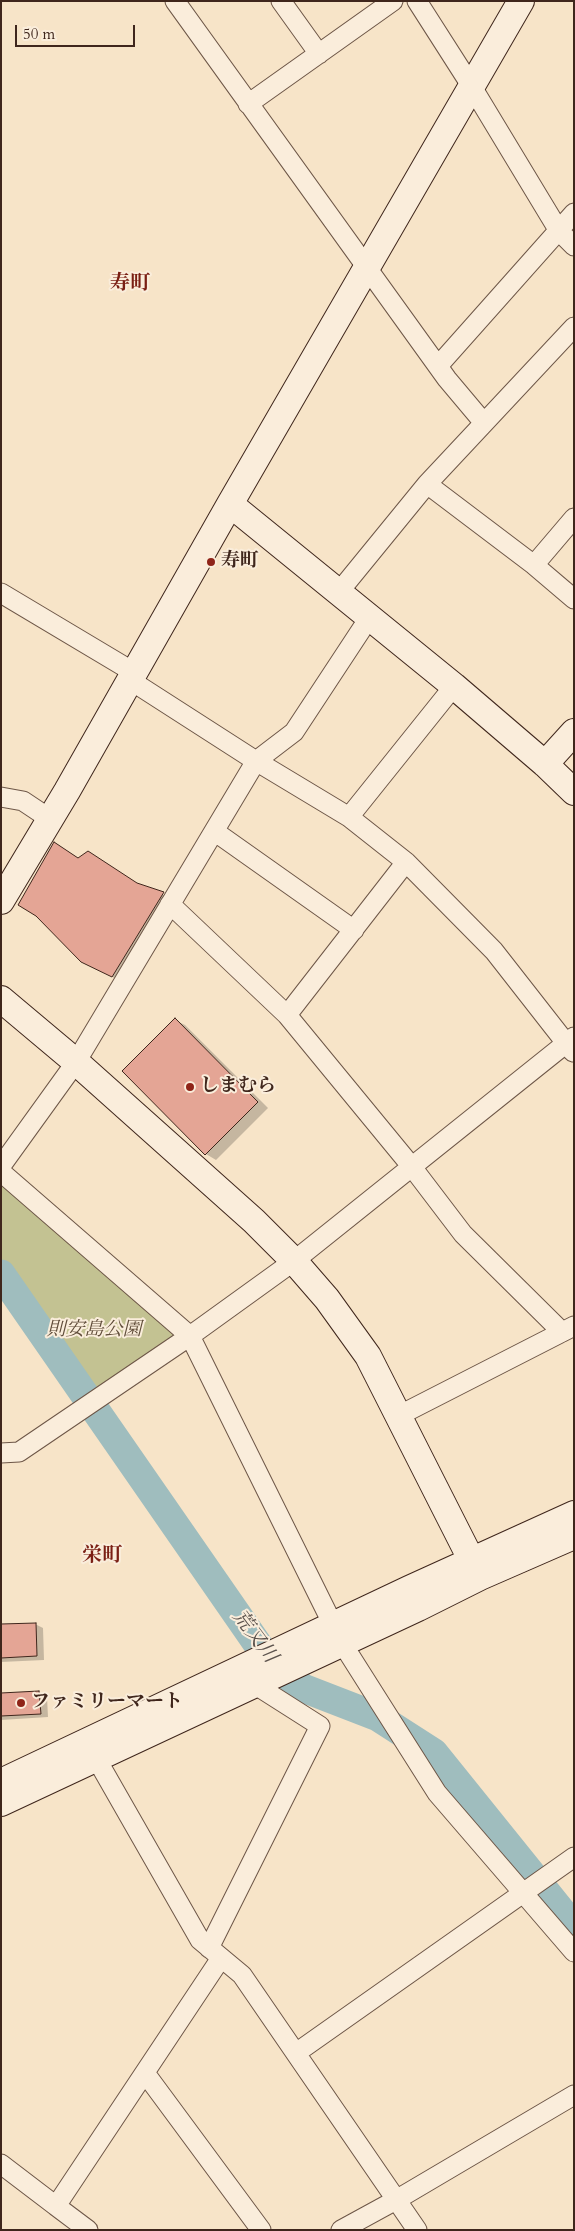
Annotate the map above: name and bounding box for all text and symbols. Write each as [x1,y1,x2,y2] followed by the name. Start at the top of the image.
[18,15,138,47] scale bar
[23,24,55,44] text: 50 m
[110,272,150,296] district label: 寿町
[221,551,259,573] place label: 寿町
[205,556,217,568] marker: 寿町
[200,1076,276,1098] place label: しまむら
[184,1081,196,1093] marker: しまむら
[47,1320,141,1342] park label: 則安島公園
[82,1544,122,1568] district label: 栄町
[226,1606,282,1668] water label: 荒又川
[31,1692,183,1714] place label: ファミリーマート
[15,1697,27,1709] marker: ファミリーマート

